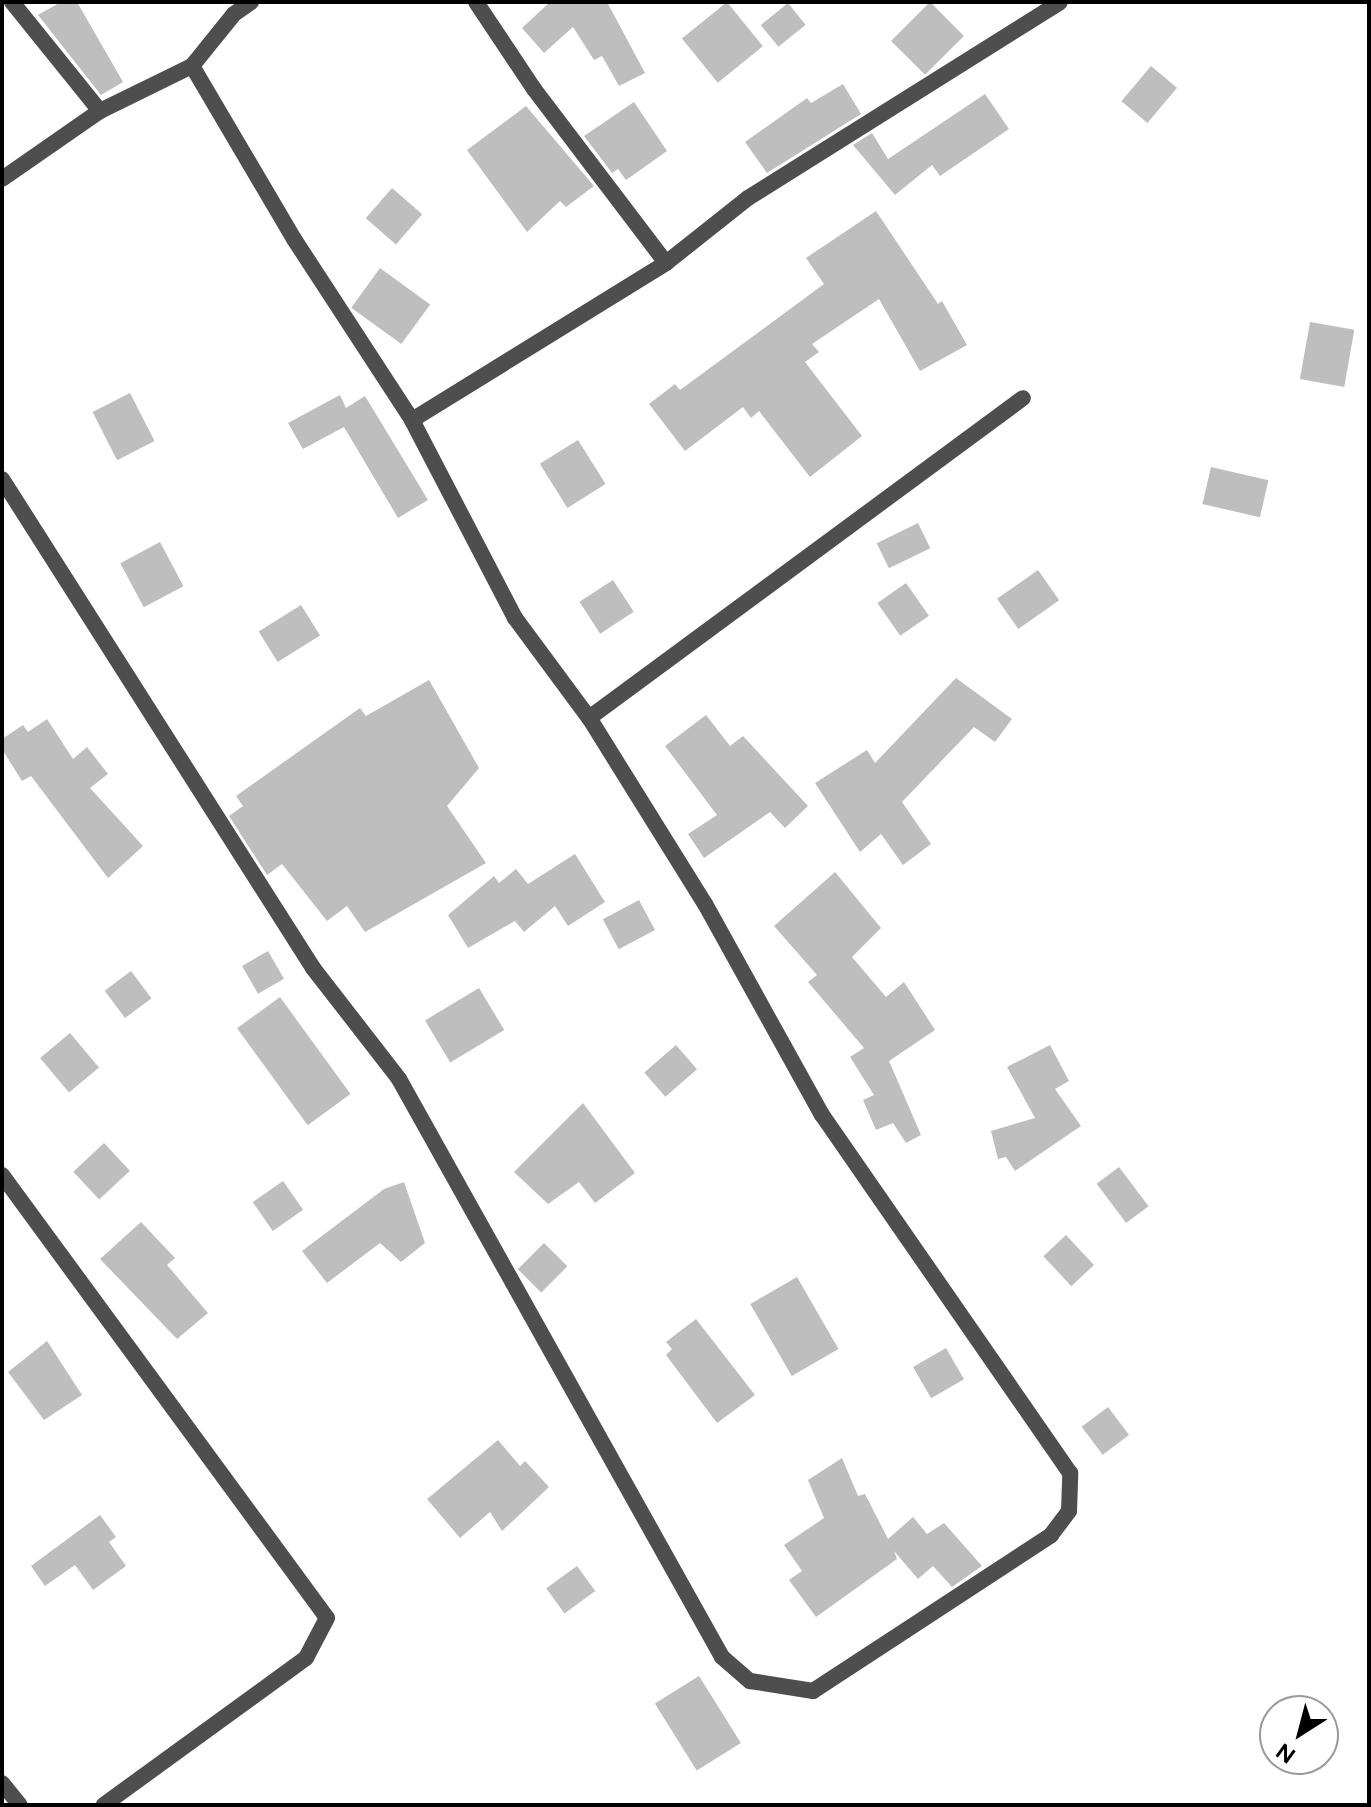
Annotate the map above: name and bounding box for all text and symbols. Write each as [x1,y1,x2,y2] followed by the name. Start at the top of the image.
[1259,1695,1339,1775] north arrow
[1271,1737,1301,1769] text: N

